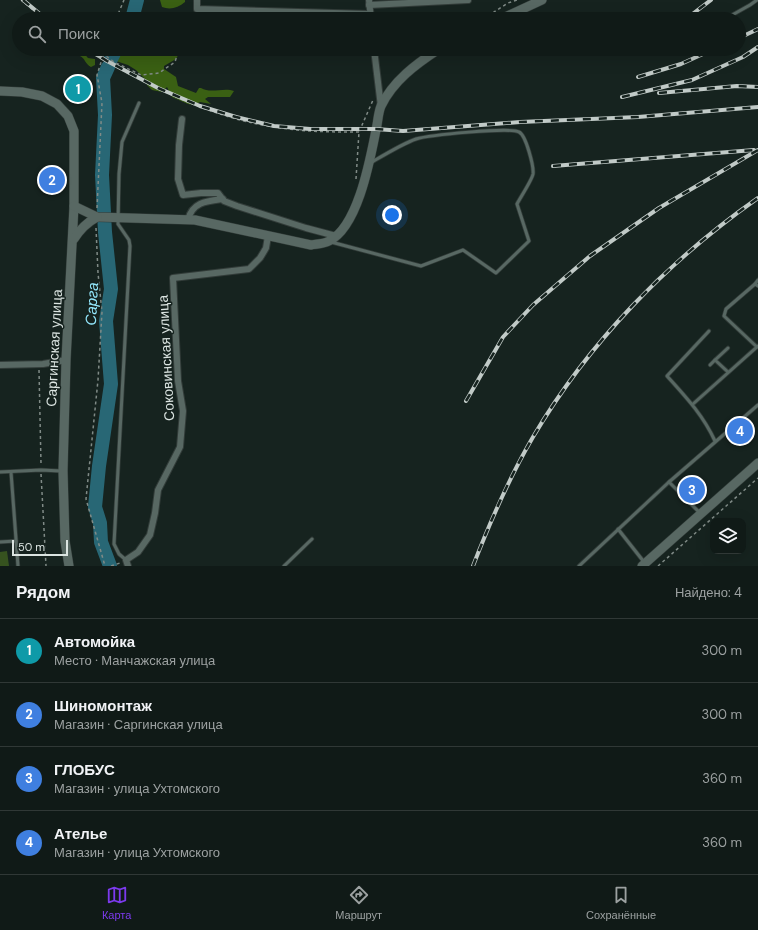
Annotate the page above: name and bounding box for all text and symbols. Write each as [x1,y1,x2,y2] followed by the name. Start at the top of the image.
[12,12,746,56] search box
[26,23,48,45] icon: search
[58,24,100,44] text: Поиск
[65,74,91,104] pin: 1
[39,165,65,195] pin: 2
[382,205,402,225] your location
[81,282,103,326] water label: Сарга
[42,289,66,407] street label: Саргинская улица
[154,294,178,421] street label: Соковинская улица
[727,416,753,446] pin: 4
[679,475,705,505] pin: 3
[710,518,746,554] map controls
[710,518,746,554] button: layers
[12,538,68,557] scale bar
[18,540,45,554] text: 50 m
[16,581,71,603] text: Рядом
[675,584,742,601] text: Найдено: 4
[54,632,135,652] text: Автомойка
[27,642,31,659] text: 1
[701,642,742,659] text: 300 m
[54,652,215,669] text: Место · Манчажская улица
[54,696,152,716] text: Шиномонтаж
[25,706,33,723] text: 2
[701,706,742,723] text: 300 m
[54,716,223,733] text: Магазин · Саргинская улица
[54,760,115,780] text: ГЛОБУС
[25,770,33,787] text: 3
[702,770,742,787] text: 360 m
[54,780,220,797] text: Магазин · улица Ухтомского
[54,824,107,844] text: Ателье
[25,834,33,851] text: 4
[702,834,742,851] text: 360 m
[54,844,220,861] text: Магазин · улица Ухтомского
[102,884,131,922] tab: Карта
[335,884,382,922] tab: Маршрут
[586,884,656,922] tab: Сохранённые

